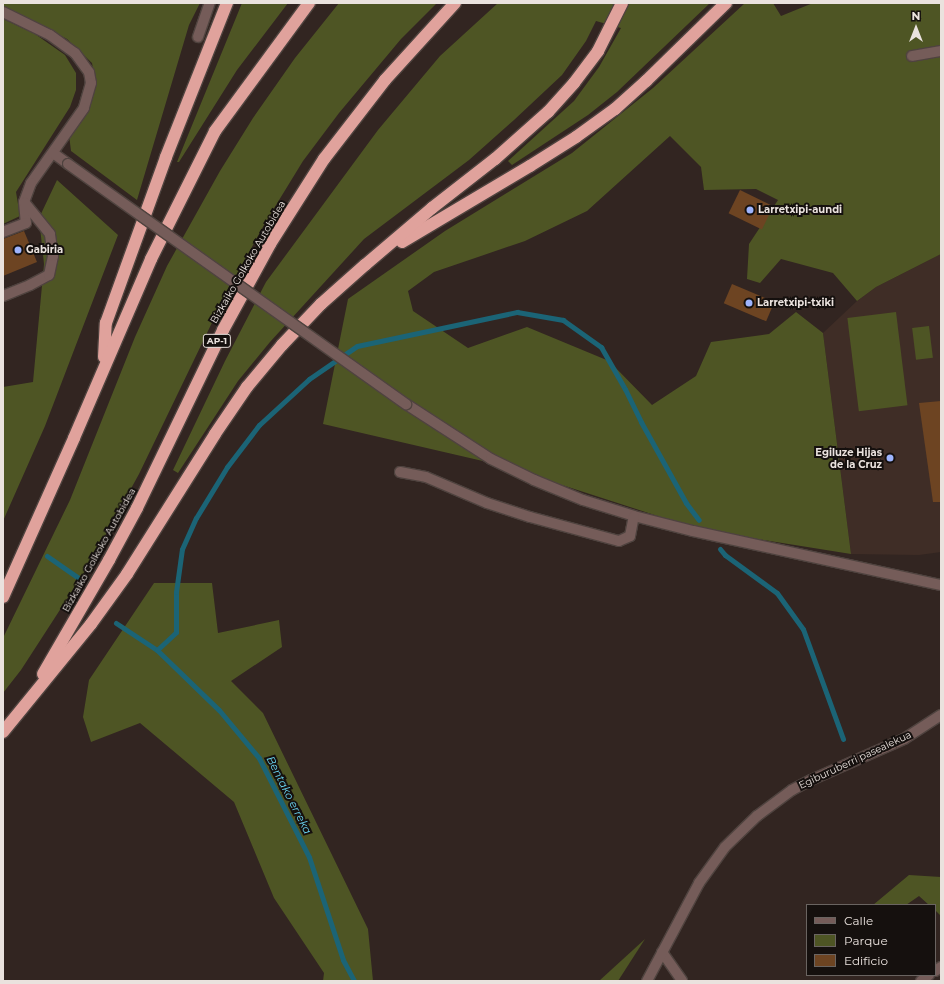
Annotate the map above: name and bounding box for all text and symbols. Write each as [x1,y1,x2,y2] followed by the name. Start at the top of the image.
[896,8,936,48] north arrow
[912,9,920,23] text: N
[208,198,288,326] street label: Bizkaiko Golkoko Autobidea
[758,204,842,216] place label: Larretxipi-aundi
[745,205,755,215] marker: Larretxipi-aundi
[26,244,63,256] place label: Gabiria
[13,245,23,255] marker: Gabiria
[757,297,834,309] place label: Larretxipi-txiki
[744,298,754,308] marker: Larretxipi-txiki
[202,334,232,348] road number: AP-1
[815,446,882,470] place label: Egiluze Hijas de la Cruz
[885,453,895,463] marker: Egiluze Hijas de la Cruz
[60,486,138,614] street label: Bizkaiko Golkoko Autobidea
[797,729,913,791] street label: Egiburuberri pasealekua
[264,754,314,836] water label: Bentako erreka
[806,904,936,976] legend
[844,913,873,928] text: Calle
[844,933,888,948] text: Parque
[844,953,888,968] text: Edificio

